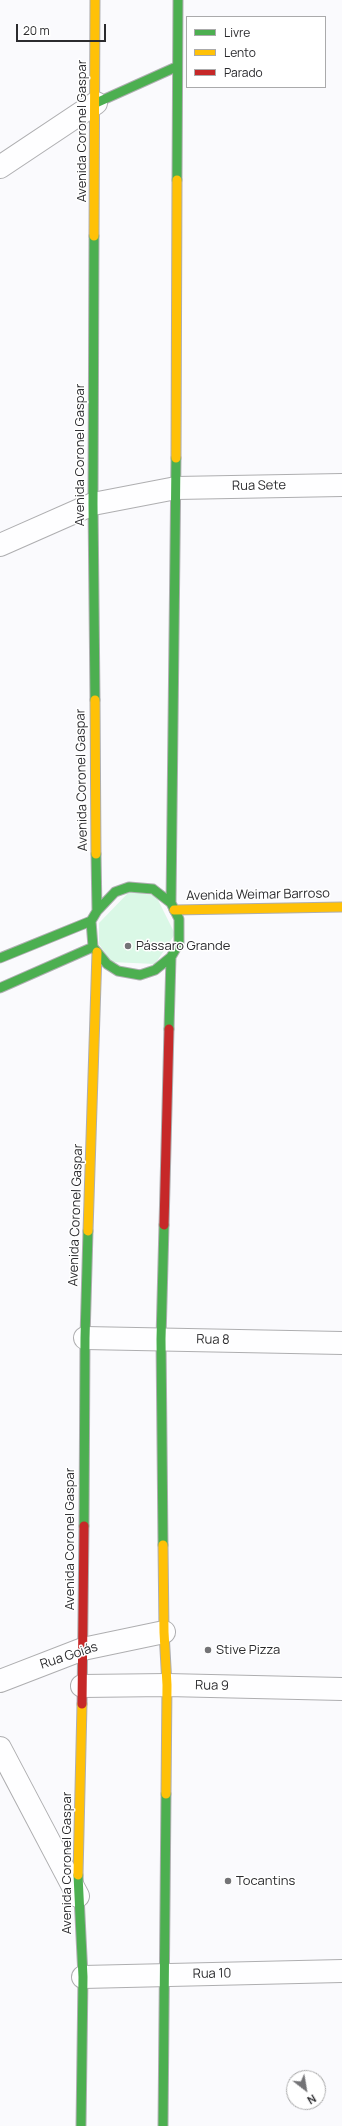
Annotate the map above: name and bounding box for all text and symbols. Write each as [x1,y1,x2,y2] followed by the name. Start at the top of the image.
[18,16,108,42] scale bar
[186,16,326,88] legend
[23,22,50,39] text: 20 m
[224,24,250,41] text: Livre
[224,44,256,61] text: Lento
[74,60,90,202] street label: Avenida Coronel Gaspar
[224,64,263,81] text: Parado
[72,384,88,526] street label: Avenida Coronel Gaspar
[232,478,286,494] street label: Rua Sete
[73,709,91,851] street label: Avenida Coronel Gaspar
[186,886,330,904] street label: Avenida Weimar Barroso
[136,938,230,954] place label: Pássaro Grande
[123,941,133,951] marker: Pássaro Grande
[66,1143,86,1287] street label: Avenida Coronel Gaspar
[196,1332,230,1348] street label: Rua 8
[62,1468,78,1610] street label: Avenida Coronel Gaspar
[38,1639,100,1673] street label: Rua Goiás
[216,1642,280,1658] place label: Stive Pizza
[203,1645,213,1655] marker: Stive Pizza
[195,1678,229,1694] street label: Rua 9
[59,1792,75,1934] street label: Avenida Coronel Gaspar
[236,1873,295,1889] place label: Tocantins
[223,1876,233,1886] marker: Tocantins
[192,1966,232,1982] street label: Rua 10
[286,2070,326,2110] north arrow
[305,2091,319,2108] text: N

